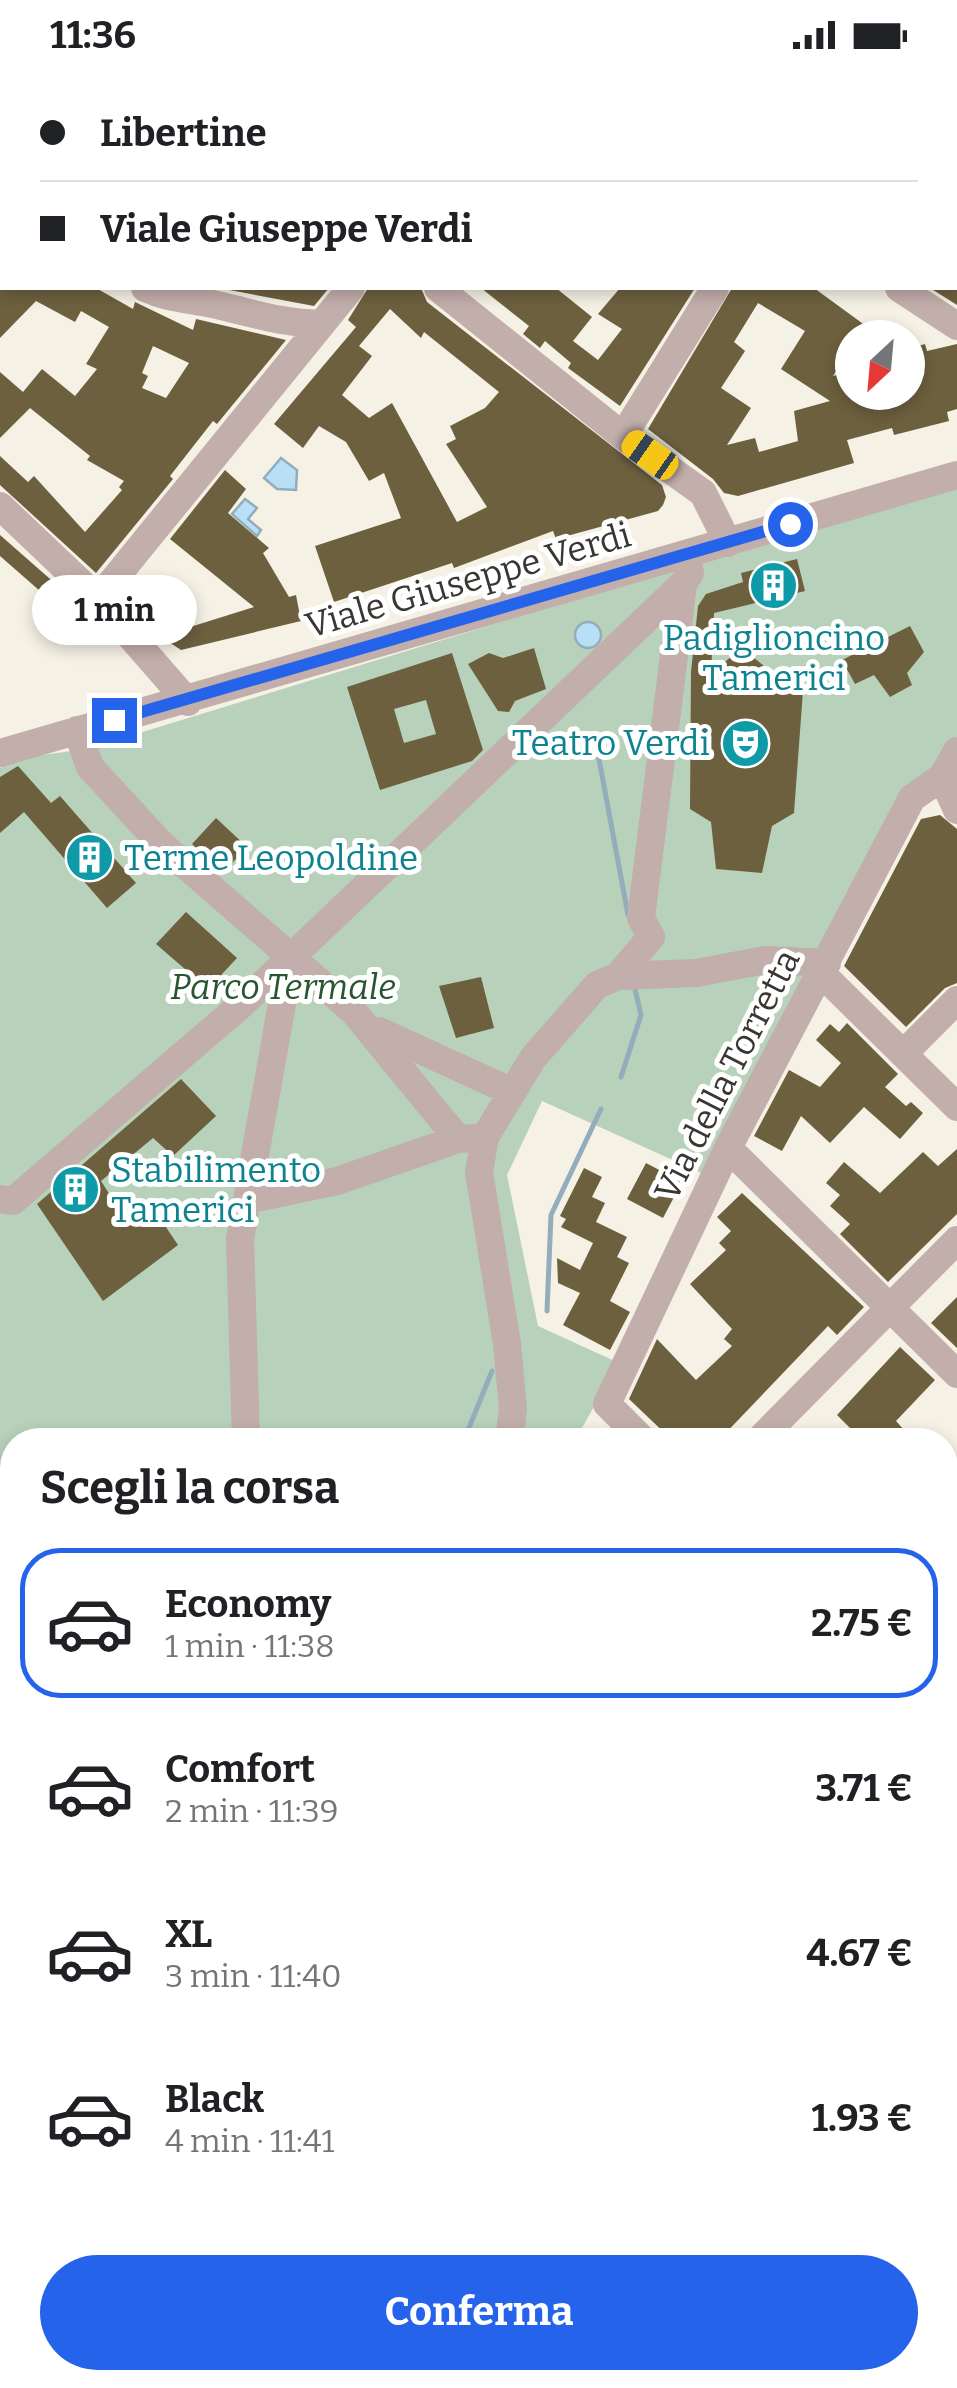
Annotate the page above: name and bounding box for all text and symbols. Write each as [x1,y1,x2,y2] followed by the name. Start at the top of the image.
[50,12,136,58] text: 11:36
[100,110,267,156] text: Libertine
[100,206,473,252] text: Viale Giuseppe Verdi
[835,320,925,410] north arrow
[835,320,925,410] map controls
[617,426,683,484] car
[768,502,813,547] route start
[301,513,635,647] street label: Viale Giuseppe Verdi
[748,560,800,612] building icon: Padiglioncino Tamerici
[32,575,196,645] callout: 1 min
[74,591,155,629] text: 1 min
[663,617,885,699] place label: Padiglioncino Tamerici
[92,698,137,743] route end
[719,717,771,769] theatre icon: Teatro Verdi
[512,722,710,764] place label: Teatro Verdi
[63,832,115,884] building icon: Terme Leopoldine
[124,837,418,879] place label: Terme Leopoldine
[646,942,808,1208] street label: Via della Torretta
[170,966,396,1008] park label: Parco Termale
[111,1149,321,1231] place label: Stabilimento Tamerici
[50,1164,102,1216] building icon: Stabilimento Tamerici
[40,1461,339,1515] text: Scegli la corsa
[45,1578,135,1668] icon: car
[165,1581,331,1627] text: Economy
[811,1600,913,1646] text: 2.75 €
[165,1627,334,1665] text: 1 min · 11:38
[45,1743,135,1833] icon: car
[165,1746,315,1792] text: Comfort
[815,1765,913,1811] text: 3.71 €
[165,1792,338,1830] text: 2 min · 11:39
[45,1908,135,1998] icon: car
[165,1911,212,1957] text: XL
[806,1930,913,1976] text: 4.67 €
[165,1957,341,1995] text: 3 min · 11:40
[45,2073,135,2163] icon: car
[165,2076,264,2122] text: Black
[811,2095,913,2141] text: 1.93 €
[165,2122,334,2160] text: 4 min · 11:41
[40,2255,918,2370] button: Conferma

